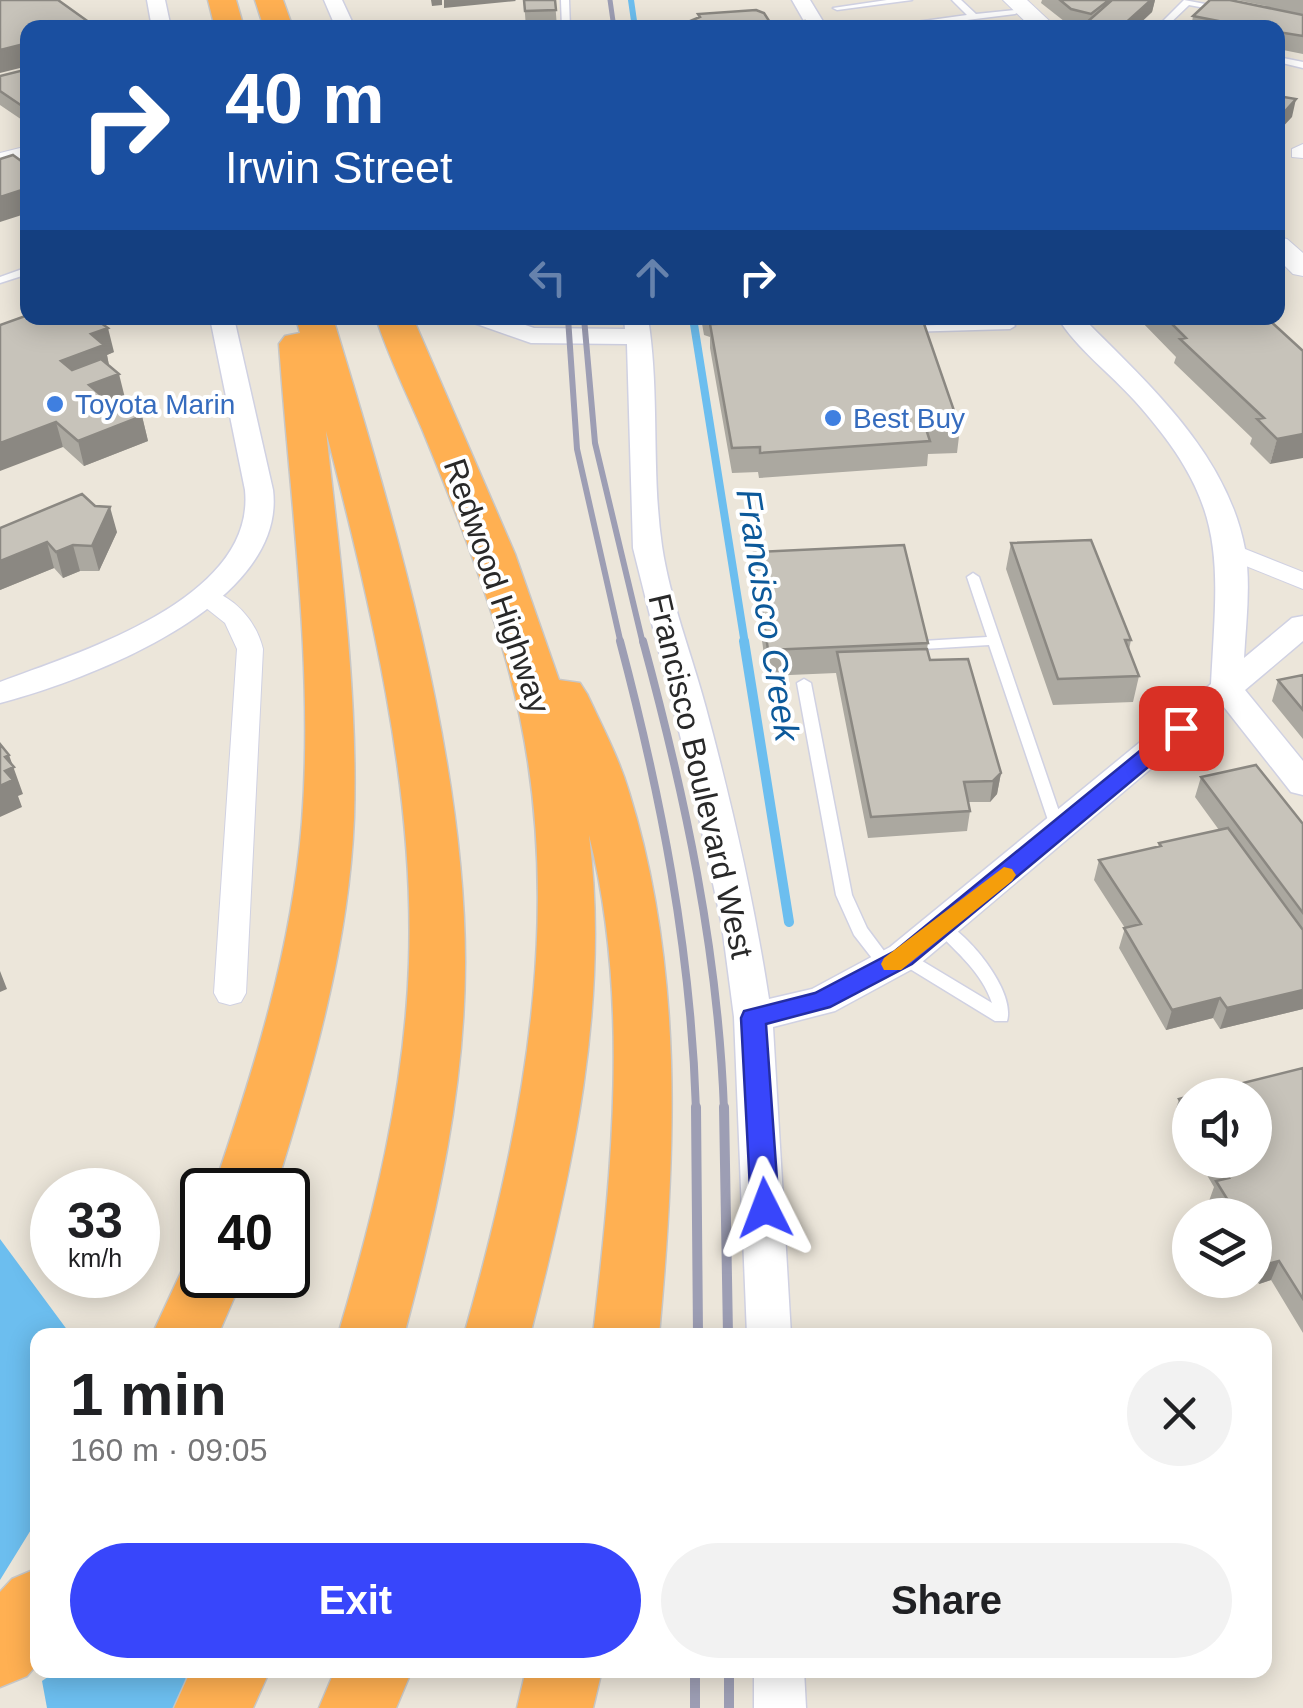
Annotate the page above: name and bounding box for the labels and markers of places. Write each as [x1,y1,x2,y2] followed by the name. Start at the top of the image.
[75,389,235,420] place label: Toyota Marin
[44,393,66,415] marker: Toyota Marin
[853,403,965,434] place label: Best Buy
[822,407,844,429] marker: Best Buy
[1139,686,1224,771] pin

